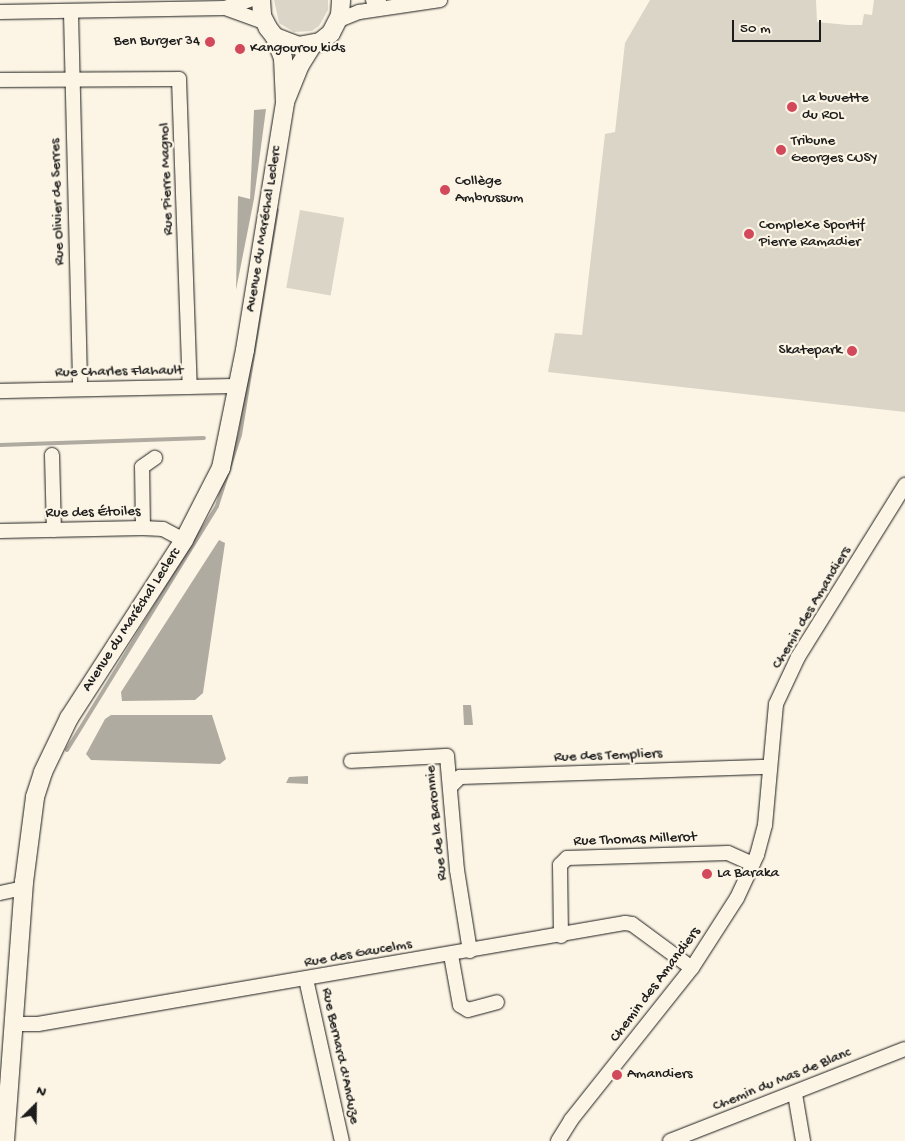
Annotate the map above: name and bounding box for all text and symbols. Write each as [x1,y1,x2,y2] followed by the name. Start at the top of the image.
[735,10,824,42] scale bar
[740,20,771,38] text: 50 m
[114,33,200,51] place label: Ben Burger 34
[204,36,216,48] marker: Ben Burger 34
[250,40,345,58] place label: Kangourou kids
[234,43,246,55] marker: Kangourou kids
[802,89,869,124] place label: La buvette du ROL
[786,101,798,113] marker: La buvette du ROL
[156,122,178,236] street label: Rue Pierre Magnol
[791,132,877,167] place label: Tribune Georges CUSY
[47,138,69,266] street label: Rue Olivier de Serres
[775,144,787,156] marker: Tribune Georges CUSY
[242,145,286,313] street label: Avenue du Maréchal Leclerc
[455,172,523,207] place label: Collège Ambrussum
[439,184,451,196] marker: Collège Ambrussum
[759,216,865,251] place label: Complexe Sportif Pierre Ramadier
[743,228,755,240] marker: Complexe Sportif Pierre Ramadier
[778,342,842,360] place label: Skatepark
[846,345,858,357] marker: Skatepark
[55,362,183,382] street label: Rue Charles Flahault
[45,503,141,523] street label: Rue des Étoiles
[768,544,856,672] street label: Chemin des Amandiers
[79,545,185,695] street label: Avenue du Maréchal Leclerc
[553,745,663,767] street label: Rue des Templiers
[422,764,452,882] street label: Rue de la Baronnie
[573,829,697,851] street label: Rue Thomas Millerot
[717,865,779,883] place label: La Baraka
[701,868,713,880] marker: La Baraka
[607,924,705,1046] street label: Chemin des Amandiers
[303,936,413,972] street label: Rue des Gaucelms
[317,986,363,1126] street label: Rue Bernard d'Anduze
[710,1044,854,1116] street label: Chemin du Mas de Blanc
[627,1066,693,1084] place label: Amandiers
[611,1069,623,1081] marker: Amandiers
[10,1081,60,1131] north arrow
[34,1082,49,1101] text: N

